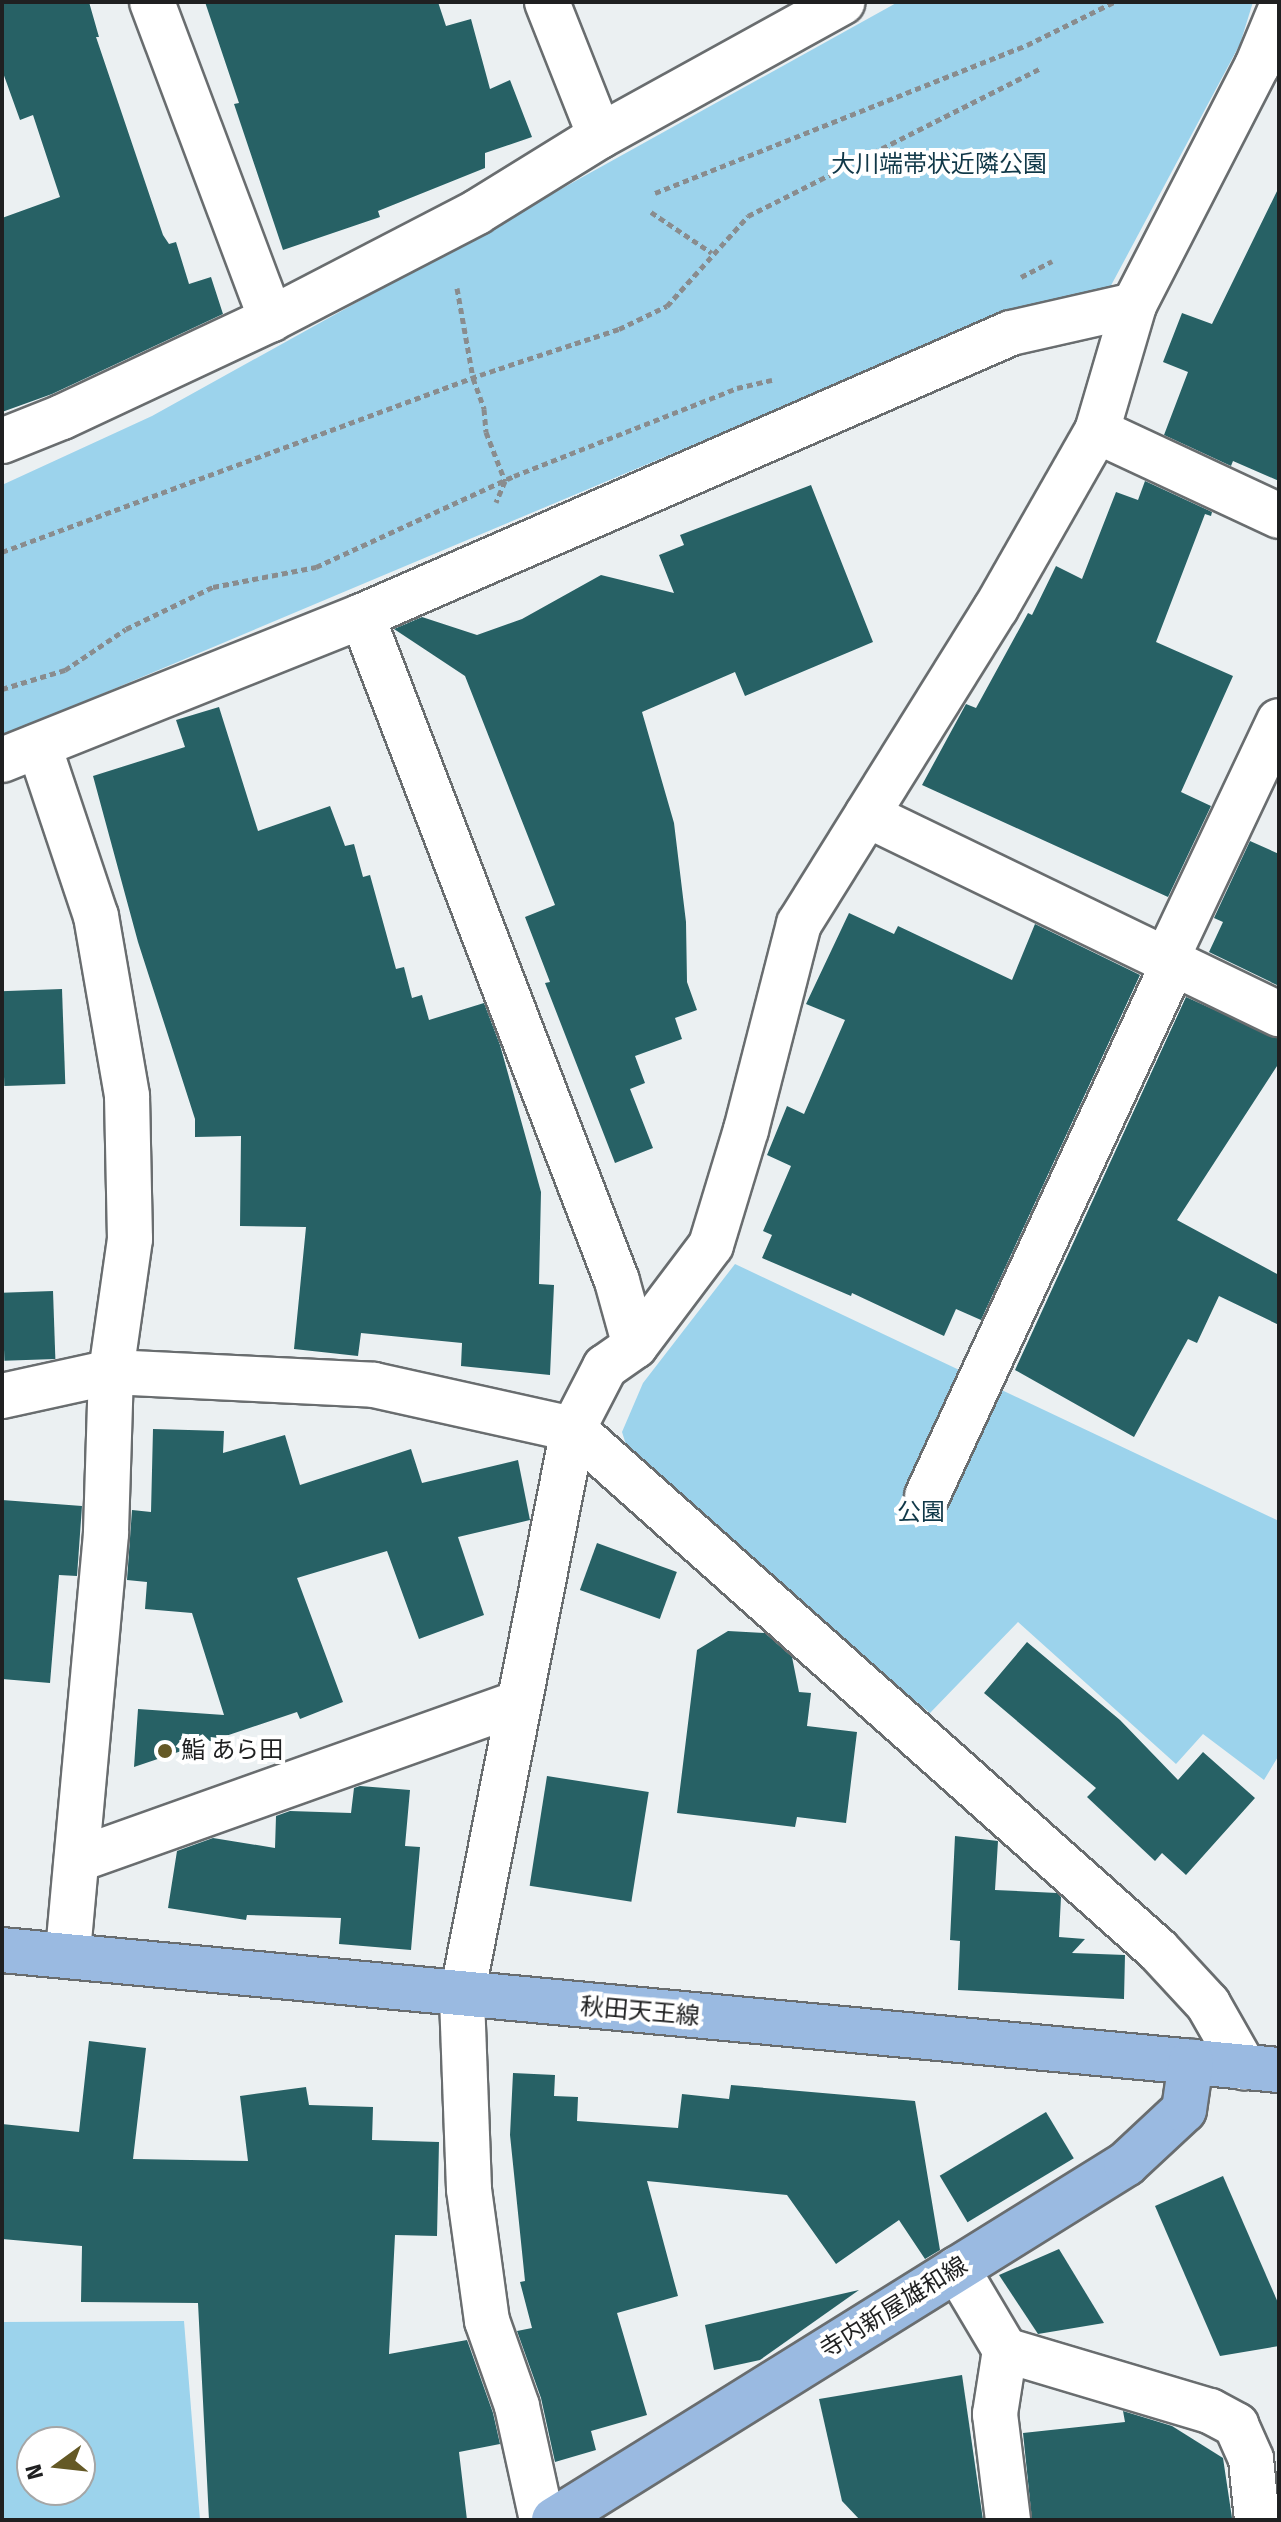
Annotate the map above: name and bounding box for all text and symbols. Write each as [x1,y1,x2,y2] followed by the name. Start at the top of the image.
[831,151,1047,179] park label: 大川端帯状近隣公園
[897,1499,945,1527] park label: 公園
[181,1737,283,1765] place label: 鮨 あら田
[156,1742,174,1760] marker: 鮨 あら田
[579,1992,701,2032] street label: 秋田天王線
[815,2251,973,2365] street label: 寺内新屋雄和線
[16,2426,96,2506] north arrow
[19,2461,49,2482] text: N

